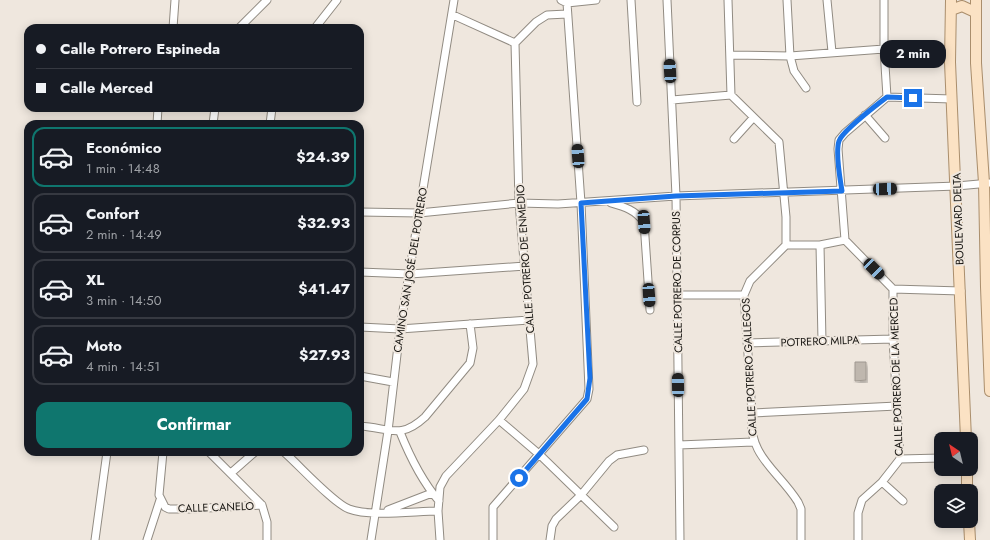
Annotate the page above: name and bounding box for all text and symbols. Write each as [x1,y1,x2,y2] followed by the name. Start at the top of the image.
[60,38,220,60] text: Calle Potrero Espineda
[880,40,946,68] callout: 2 min
[896,44,930,63] text: 2 min
[663,59,677,83] car
[60,77,153,99] text: Calle Merced
[904,89,922,107] route end
[86,137,161,159] text: Económico
[38,139,74,175] icon: car
[571,144,585,168] car
[296,146,350,168] text: $24.39
[86,159,160,178] text: 1 min · 14:48
[948,172,968,265] street label: BOULEVARD DELTA
[873,183,897,195] car
[512,184,538,334] street label: CALLE POTRERO DE ENMEDIO
[389,186,431,354] street label: CAMINO SAN JOSÉ DEL POTRERO
[86,203,139,225] text: Confort
[38,205,74,241] icon: car
[637,210,651,234] car
[668,211,686,353] street label: CALLE POTRERO DE CORPUS
[297,212,350,234] text: $32.93
[86,225,162,244] text: 2 min · 14:49
[861,256,887,282] car
[86,269,104,291] text: XL
[38,271,74,307] icon: car
[298,278,350,300] text: $41.47
[642,283,656,307] car
[86,291,162,310] text: 3 min · 14:50
[737,297,761,437] street label: CALLE POTRERO GALLEGOS
[885,297,907,457] street label: CALLE POTRERO DE LA MERCED
[780,332,860,350] street label: POTRERO MILPA
[86,335,122,357] text: Moto
[38,337,74,373] icon: car
[299,344,350,366] text: $27.93
[86,357,160,376] text: 4 min · 14:51
[672,373,684,397] car
[36,402,352,448] button: Confirmar
[934,432,978,476] north arrow
[934,432,978,528] map controls
[510,469,528,487] route start
[934,484,978,528] button: layers
[178,498,255,516] street label: CALLE CANELO

